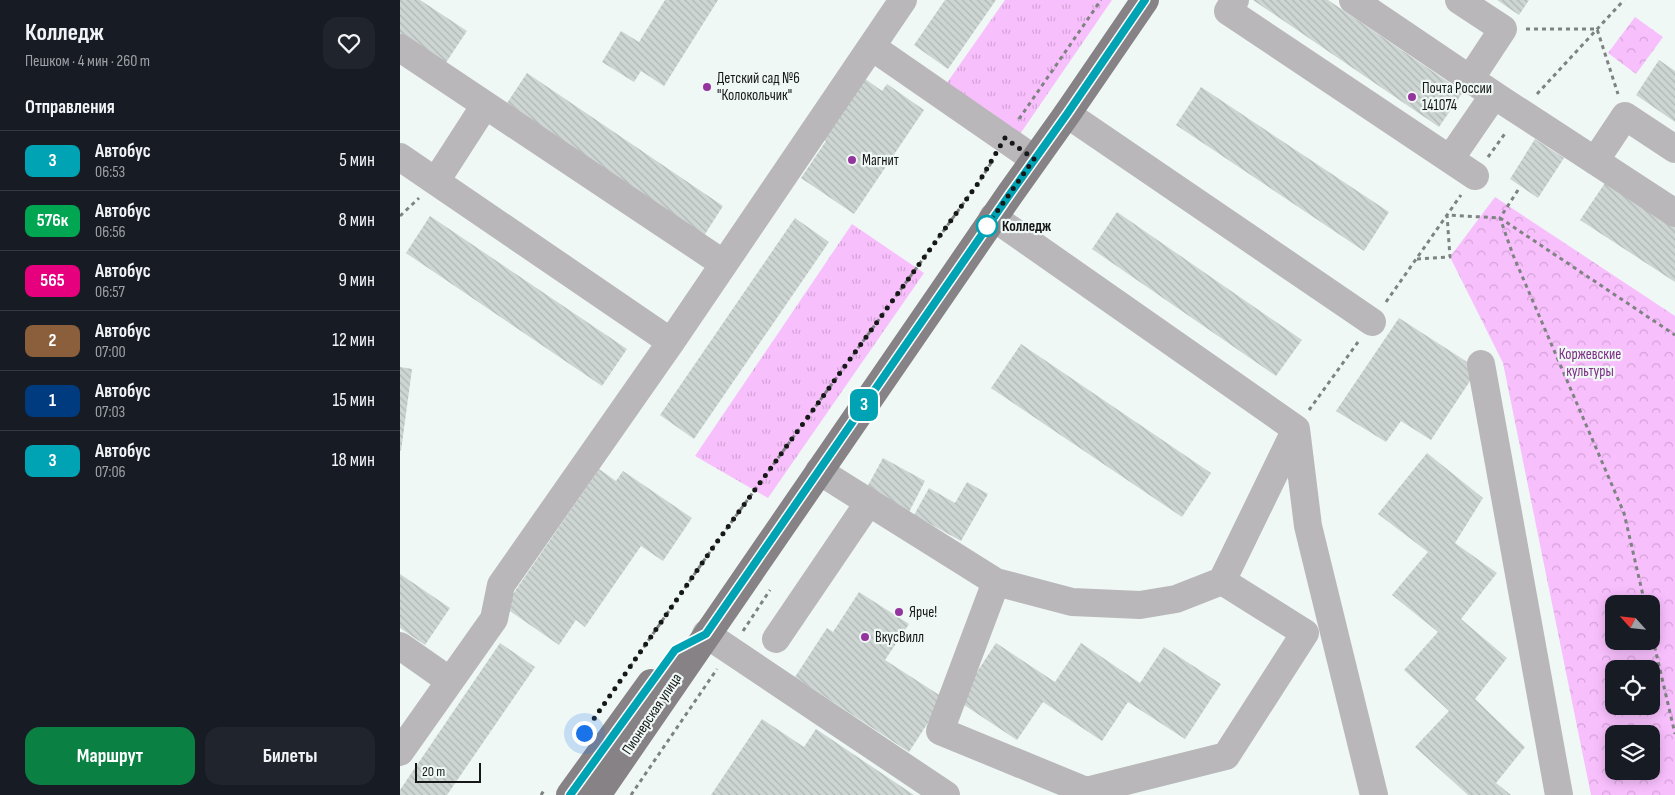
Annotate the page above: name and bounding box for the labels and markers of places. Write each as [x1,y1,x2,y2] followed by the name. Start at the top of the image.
[717,69,800,105] place label: Детский сад №6 "Колокольчик"
[1422,79,1492,115] place label: Почта России 141074
[701,81,713,93] marker: Детский сад №6 "Колокольчик"
[1406,91,1418,103] marker: Почта России 141074
[862,151,899,170] place label: Магнит
[846,154,858,166] marker: Магнит
[976,215,998,237] marker: Колледж
[1002,217,1052,236] place label: Колледж
[909,603,937,622] place label: Ярче!
[893,606,905,618] marker: Ярче!
[875,628,924,647] place label: ВкусВилл
[859,631,871,643] marker: ВкусВилл

